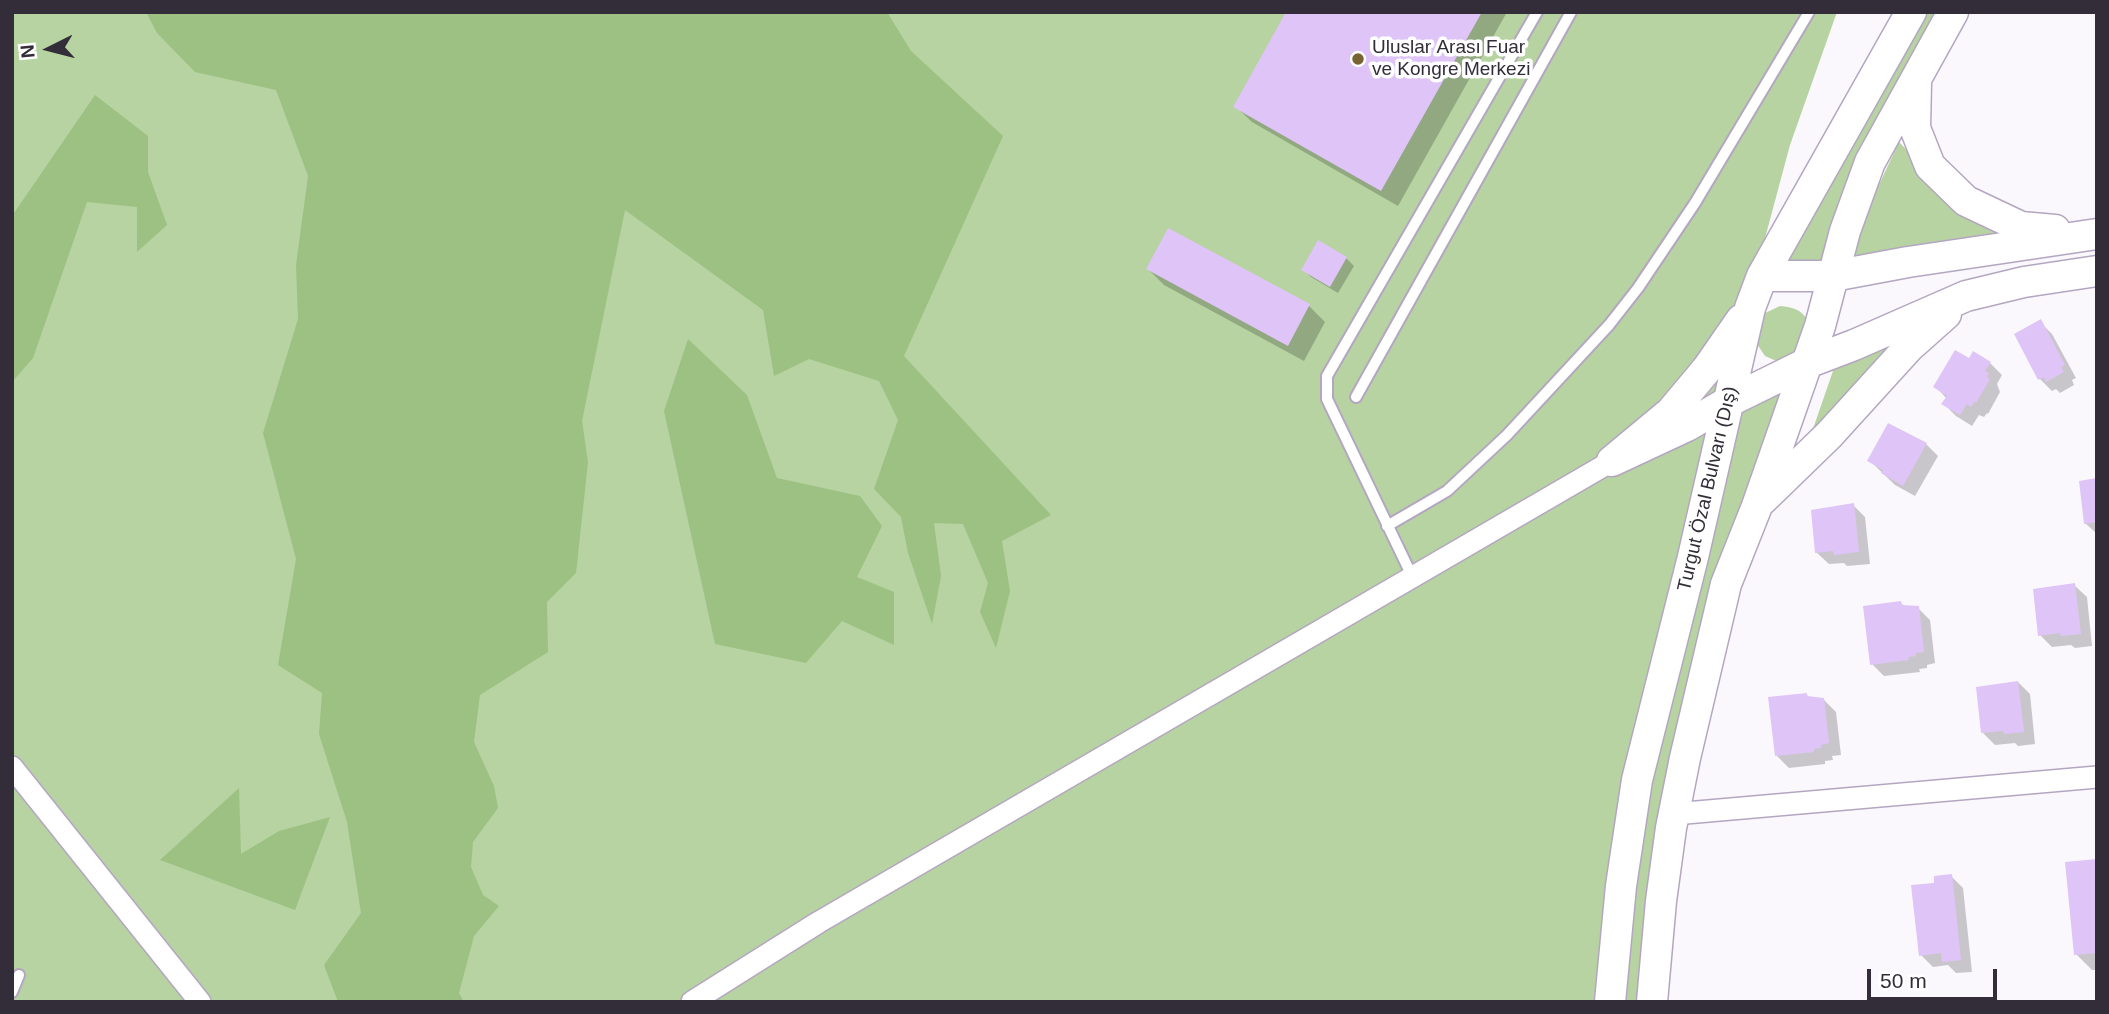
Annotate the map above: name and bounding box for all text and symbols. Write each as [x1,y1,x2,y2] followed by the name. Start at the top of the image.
[14,14,84,84] north arrow
[1372,37,1530,81] place label: Uluslar Arası Fuar ve Kongre Merkezi
[16,43,39,59] text: N
[1350,51,1366,67] marker: Uluslar Arası Fuar ve Kongre Merkezi
[1673,384,1743,594] street label: Turgut Özal Bulvarı (Dış)
[1871,954,2000,998] scale bar
[1880,969,1927,992] text: 50 m

